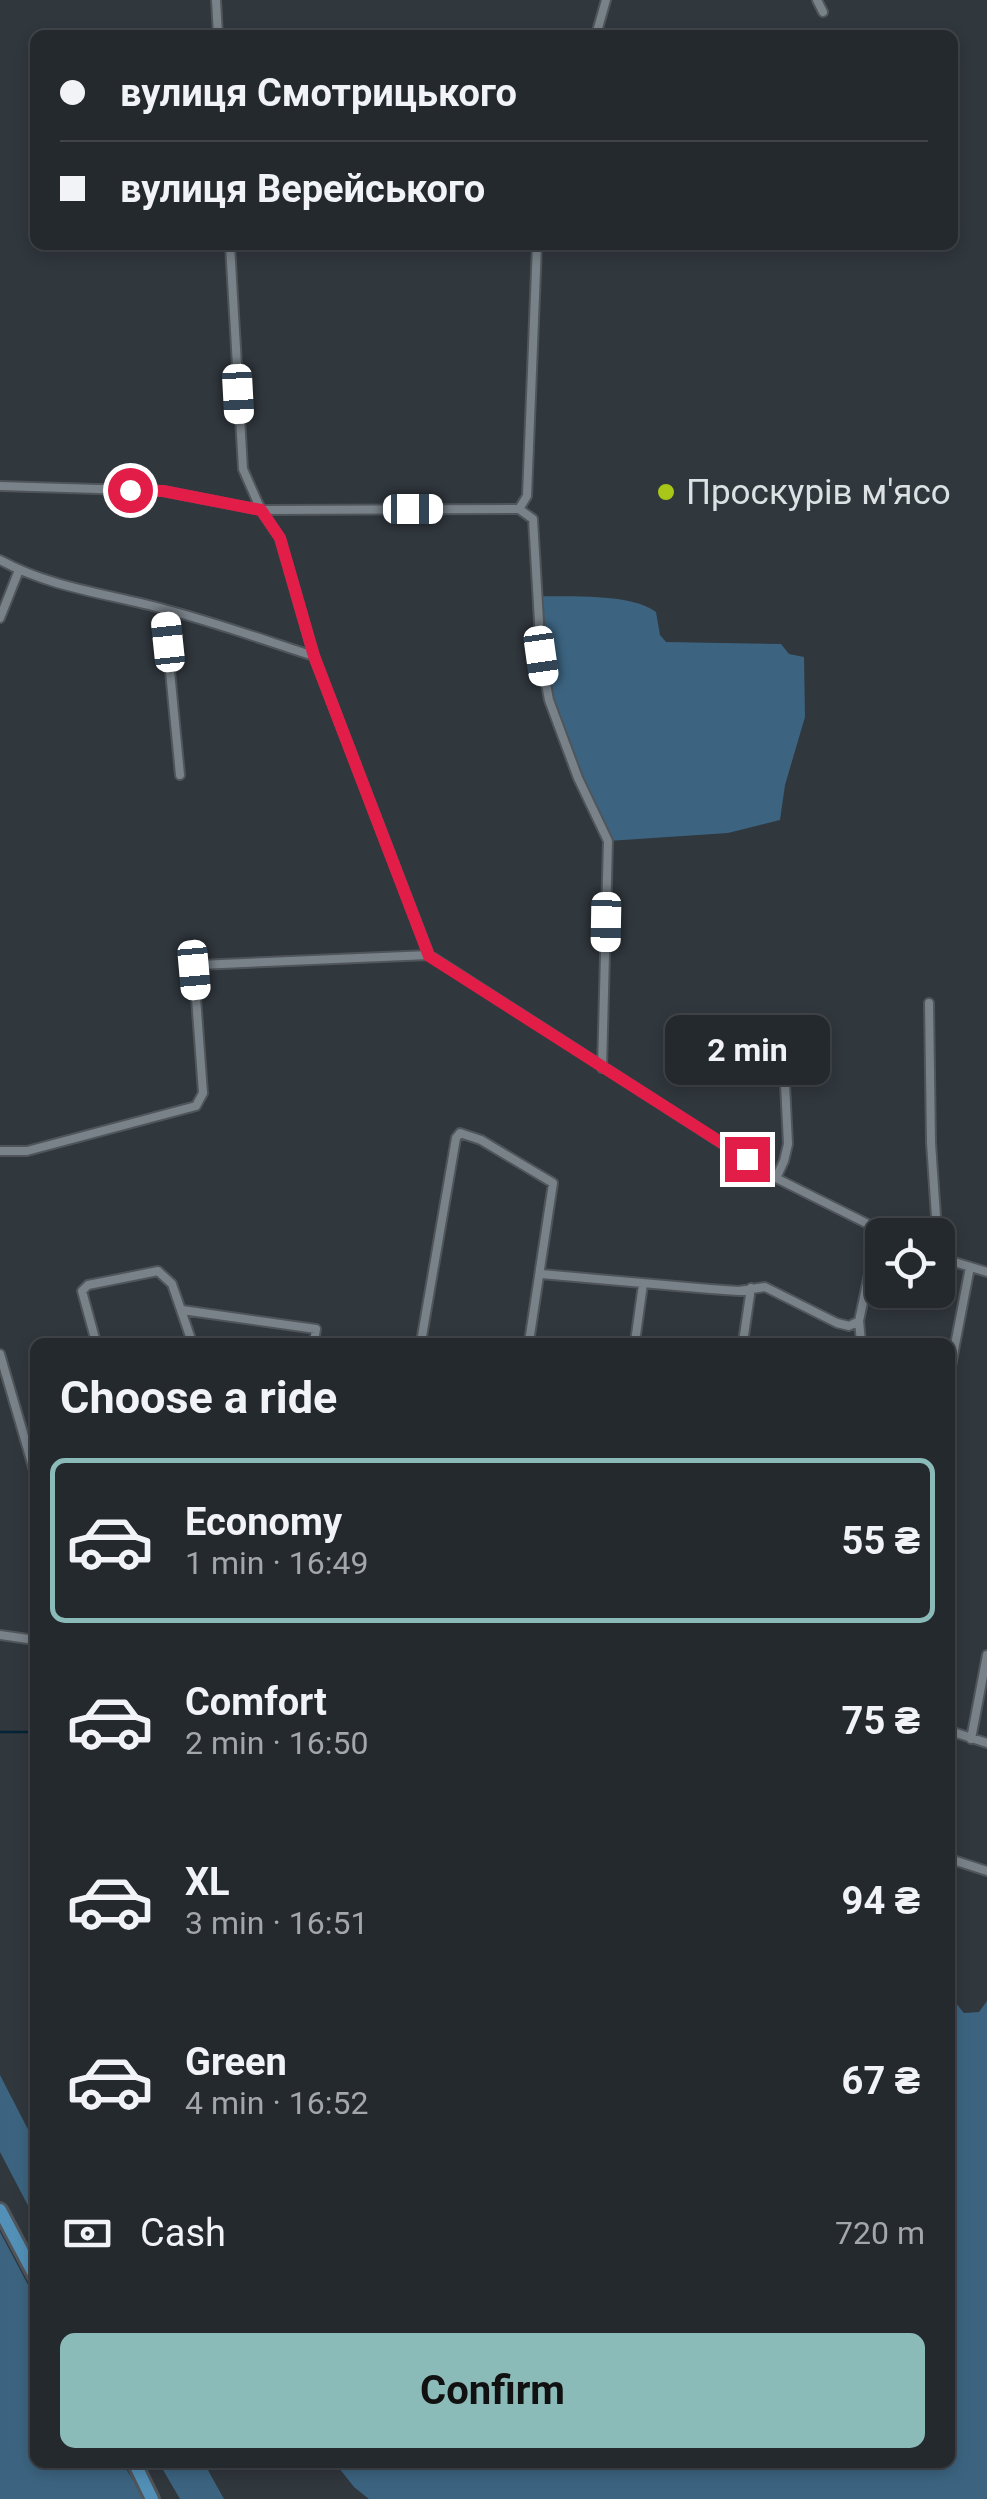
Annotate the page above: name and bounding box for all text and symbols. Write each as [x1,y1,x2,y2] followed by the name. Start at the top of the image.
[120,71,517,115] text: вулиця Смотрицького
[120,167,485,211] text: вулиця Верейського
[221,363,255,425] car
[108,468,153,513] route start
[686,472,951,513] place label: Проскурів м'ясо
[655,481,677,503] marker: Проскурів м'ясо
[383,494,443,524] car
[150,611,186,673] car
[522,624,560,688] car
[590,892,622,952] car
[176,939,212,1001] car
[664,1014,830,1084] callout: 2 min
[707,1031,788,1069] text: 2 min
[725,1137,770,1182] route end
[865,1218,955,1308] map controls
[865,1218,955,1308] button: locate
[60,1371,337,1424] text: Choose a ride
[65,1496,155,1586] icon: car
[185,1500,342,1544] text: Economy
[842,1519,920,1563] text: 55 ₴
[185,1544,368,1582] text: 1 min · 16:49
[65,1676,155,1766] icon: car
[185,1680,327,1724] text: Comfort
[842,1699,920,1743] text: 75 ₴
[185,1724,368,1762] text: 2 min · 16:50
[65,1856,155,1946] icon: car
[185,1860,230,1904] text: XL
[842,1879,920,1923] text: 94 ₴
[185,1904,368,1942] text: 3 min · 16:51
[65,2036,155,2126] icon: car
[185,2040,287,2084] text: Green
[842,2059,920,2103] text: 67 ₴
[185,2084,368,2122] text: 4 min · 16:52
[60,2206,115,2261] icon: cash
[140,2211,226,2255] text: Cash
[835,2214,925,2252] text: 720 m
[60,2333,925,2448] button: Confirm

